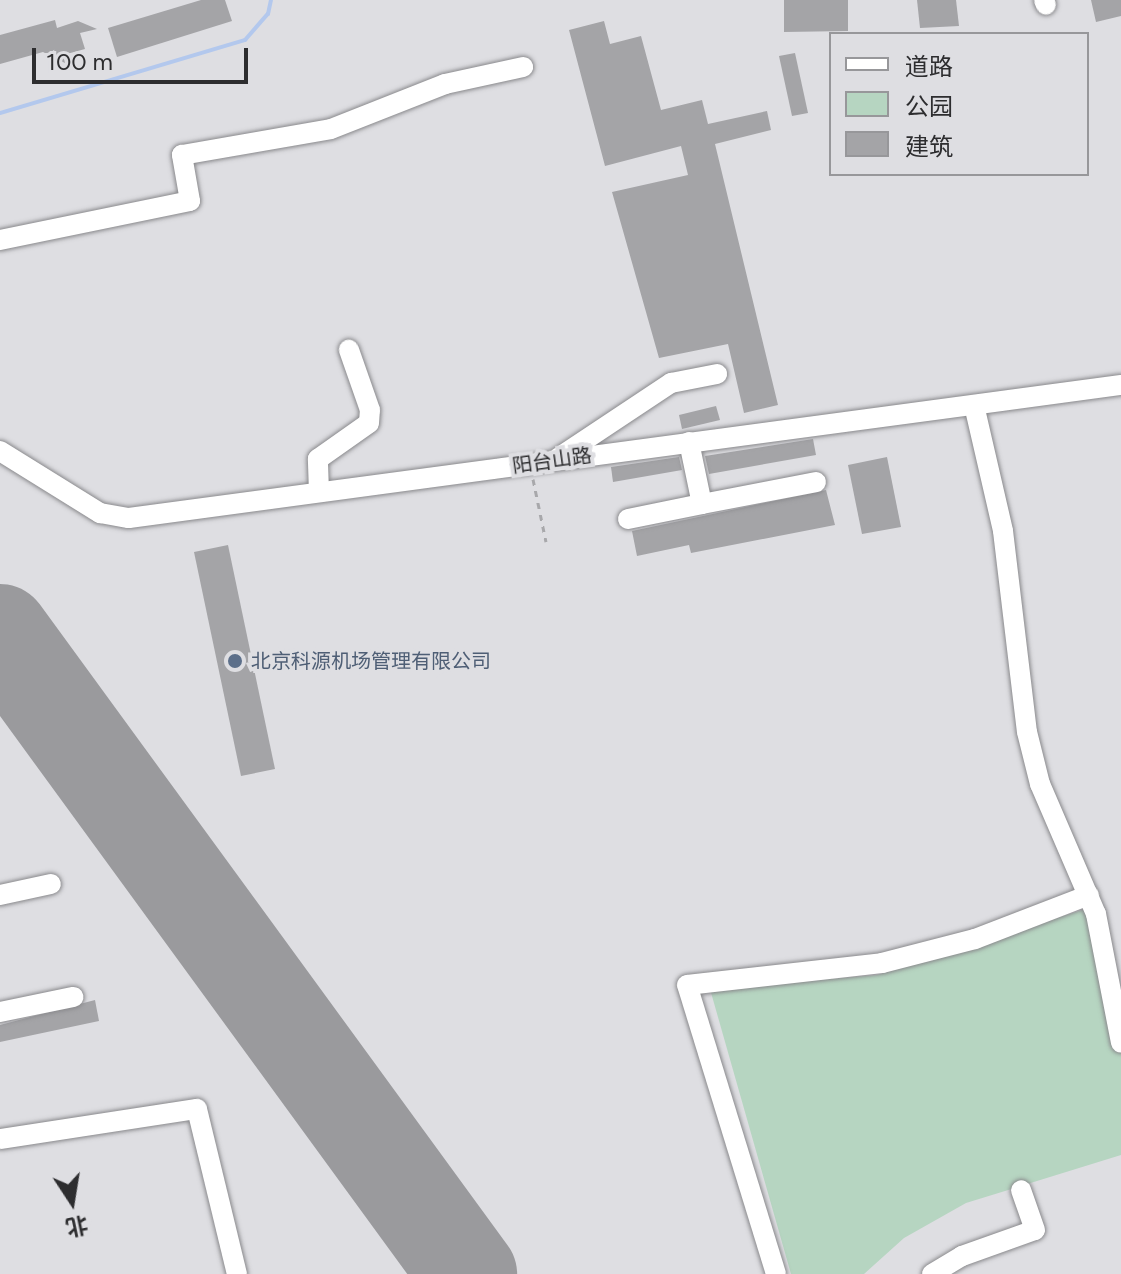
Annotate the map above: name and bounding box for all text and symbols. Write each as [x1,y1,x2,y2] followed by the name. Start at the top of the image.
[36,32,252,82] scale bar
[829,32,1089,176] legend
[46,47,113,76] text: 100 m
[905,52,953,81] text: 道路
[905,92,953,121] text: 公园
[905,132,953,161] text: 建筑
[511,444,593,478] street label: 阳台山路
[251,649,491,673] place label: 北京科源机场管理有限公司
[226,652,244,670] marker: 北京科源机场管理有限公司
[32,1162,112,1242] north arrow
[64,1210,91,1241] text: 北

